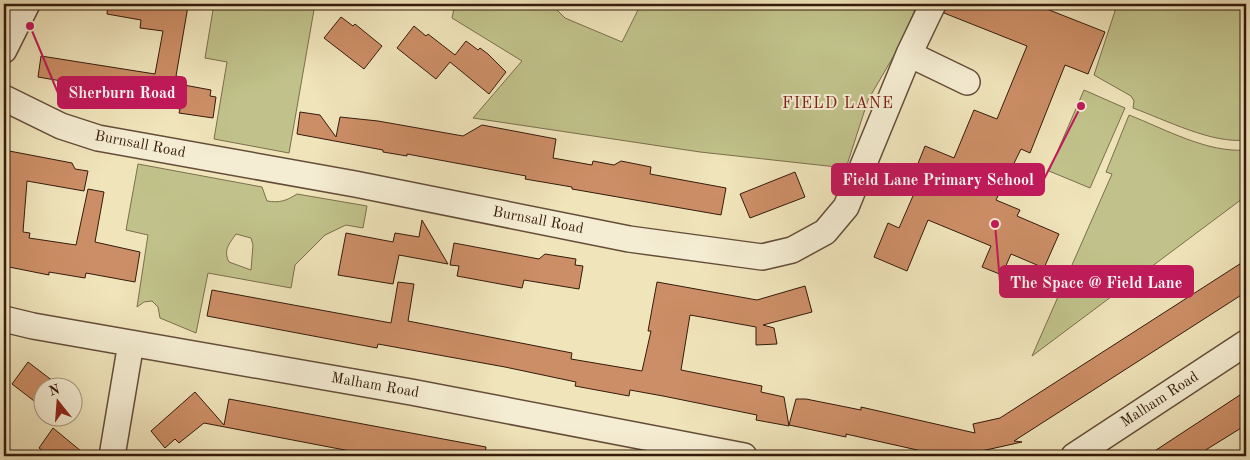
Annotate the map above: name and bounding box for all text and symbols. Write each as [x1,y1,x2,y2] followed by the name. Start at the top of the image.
[58,77,186,108] callout: Sherburn Road
[68,86,176,102] text: Sherburn Road
[782,96,894,112] district label: FIELD LANE
[93,129,187,161] street label: Burnsall Road
[832,164,1044,195] callout: Field Lane Primary School
[842,173,1034,189] text: Field Lane Primary School
[491,205,585,237] street label: Burnsall Road
[1000,266,1193,297] callout: The Space @ Field Lane
[1010,276,1182,292] text: The Space @ Field Lane
[1119,369,1202,431] street label: Malham Road
[330,371,420,401] street label: Malham Road
[32,378,82,428] north arrow
[47,382,62,399] text: N

